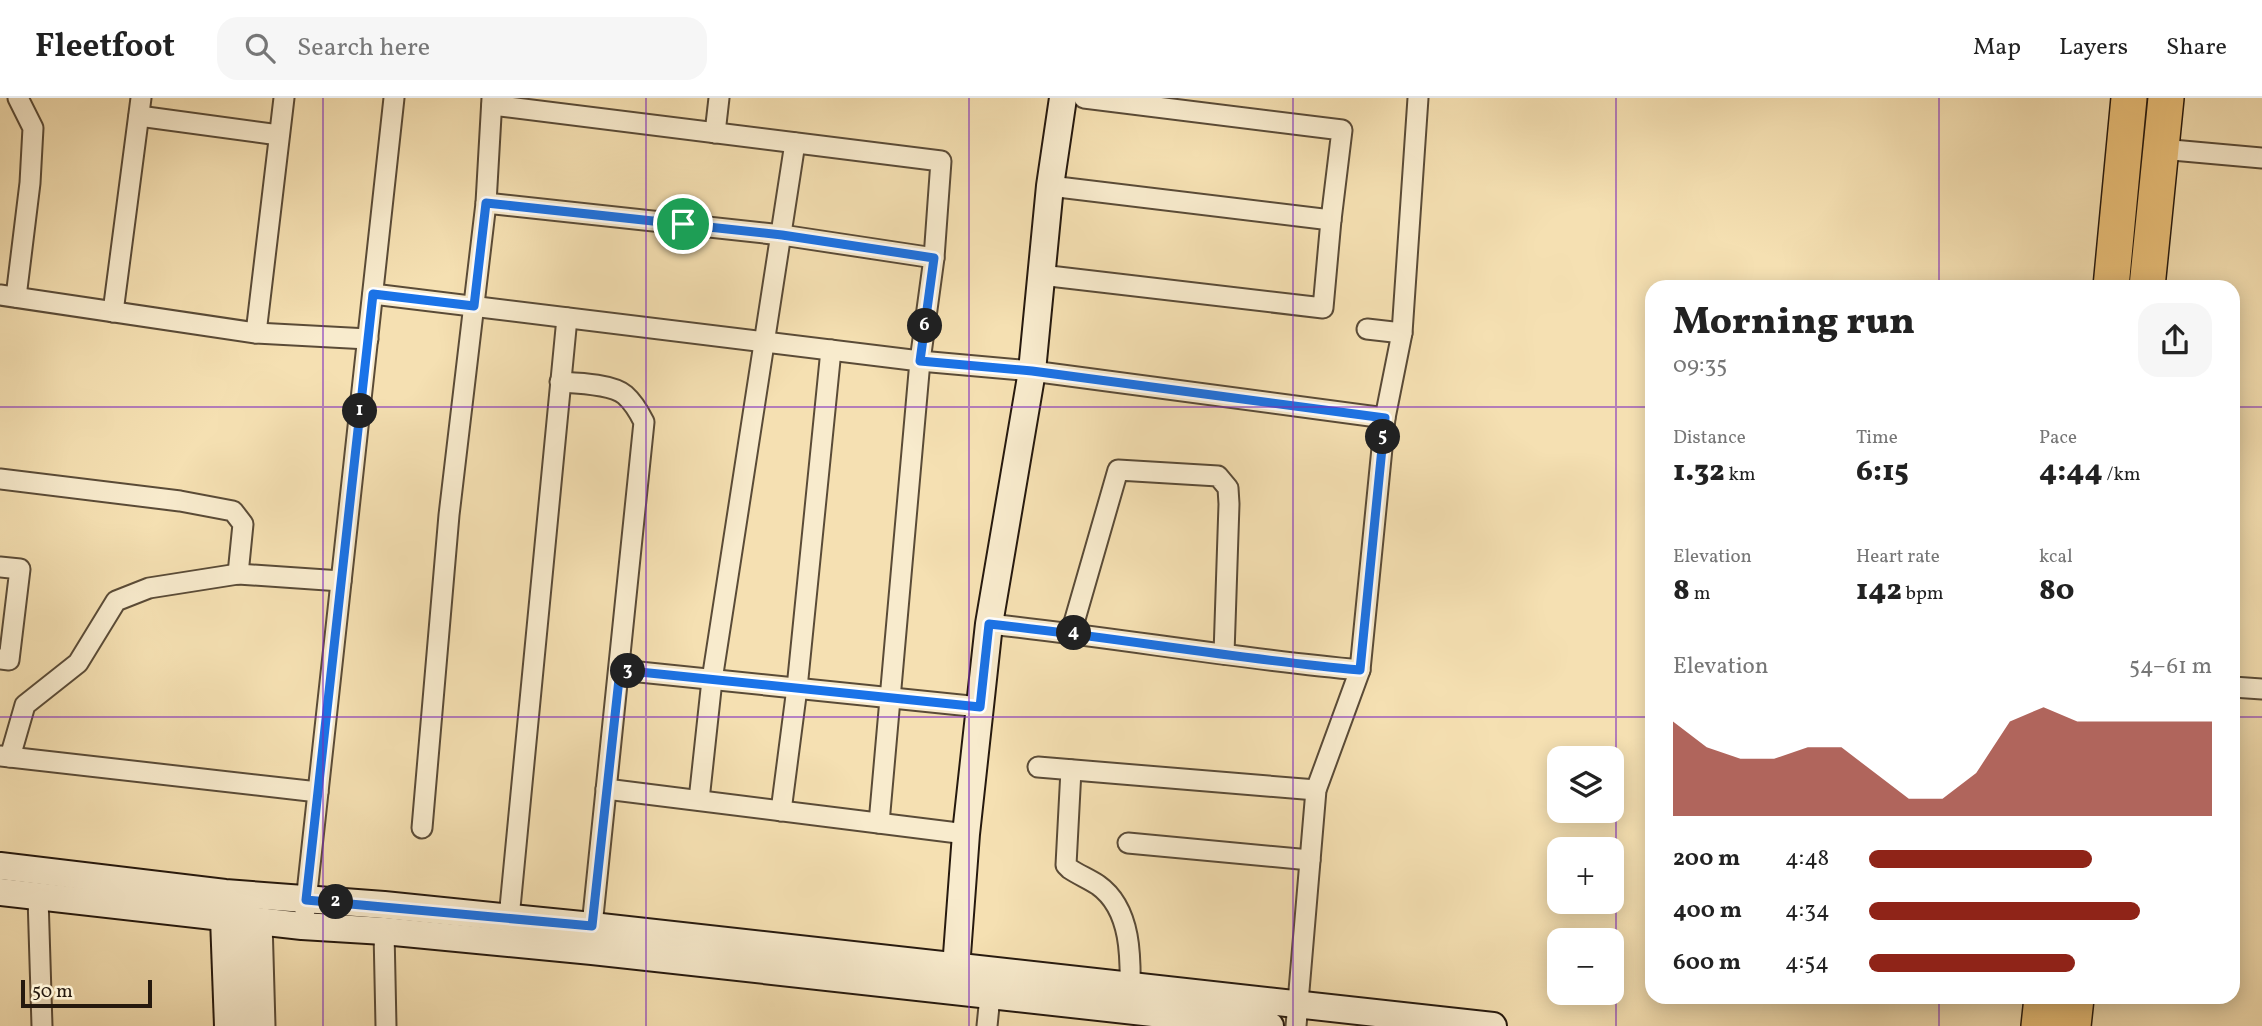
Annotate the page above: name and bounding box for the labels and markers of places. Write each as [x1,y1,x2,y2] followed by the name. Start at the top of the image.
[653,194,713,254] pin
[908,308,942,344] pin: 6
[342,394,378,428] pin: 1
[1366,420,1400,454] pin: 5
[1056,616,1092,650] pin: 4
[610,654,646,688] pin: 3
[318,884,354,920] pin: 2

